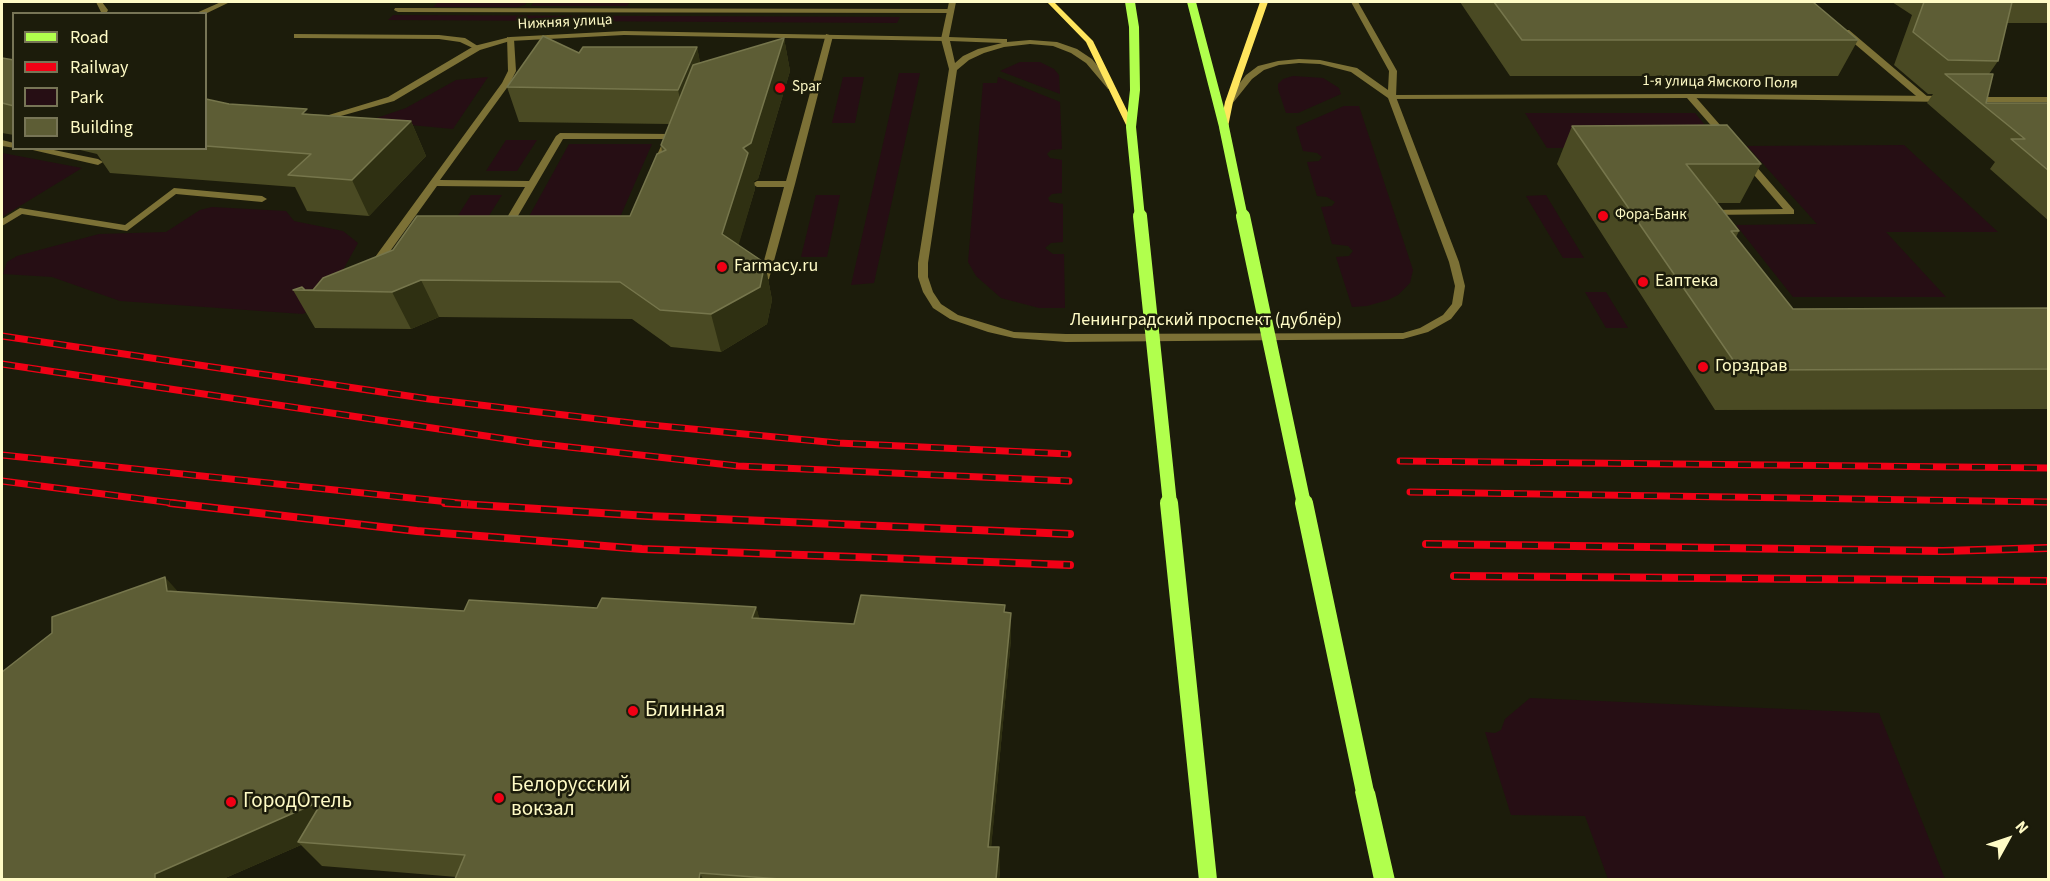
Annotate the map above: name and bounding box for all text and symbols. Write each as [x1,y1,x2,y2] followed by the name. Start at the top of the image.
[12,12,207,150] legend
[517,12,613,34] street label: Нижняя улица
[70,25,109,50] text: Road
[70,55,129,80] text: Railway
[1642,73,1798,93] street label: 1-я улица Ямского Поля
[792,79,821,97] place label: Spar
[773,81,787,95] marker: Spar
[70,85,104,110] text: Park
[70,115,133,140] text: Building
[1615,207,1687,225] place label: Фора-Банк
[1596,209,1610,223] marker: Фора-Банк
[734,256,818,278] place label: Farmacy.ru
[715,260,729,274] marker: Farmacy.ru
[1655,271,1718,293] place label: Еаптека
[1636,275,1650,289] marker: Еаптека
[1070,310,1342,332] street label: Ленинградский проспект (дублёр)
[1715,356,1787,378] place label: Горздрав
[1696,360,1710,374] marker: Горздрав
[645,698,725,724] place label: Блинная
[626,704,640,718] marker: Блинная
[511,773,630,823] place label: Белорусский вокзал
[243,789,352,815] place label: ГородОтель
[492,791,506,805] marker: Белорусский вокзал
[224,795,238,809] marker: ГородОтель
[1978,809,2038,869] north arrow
[2010,816,2034,839] text: N

